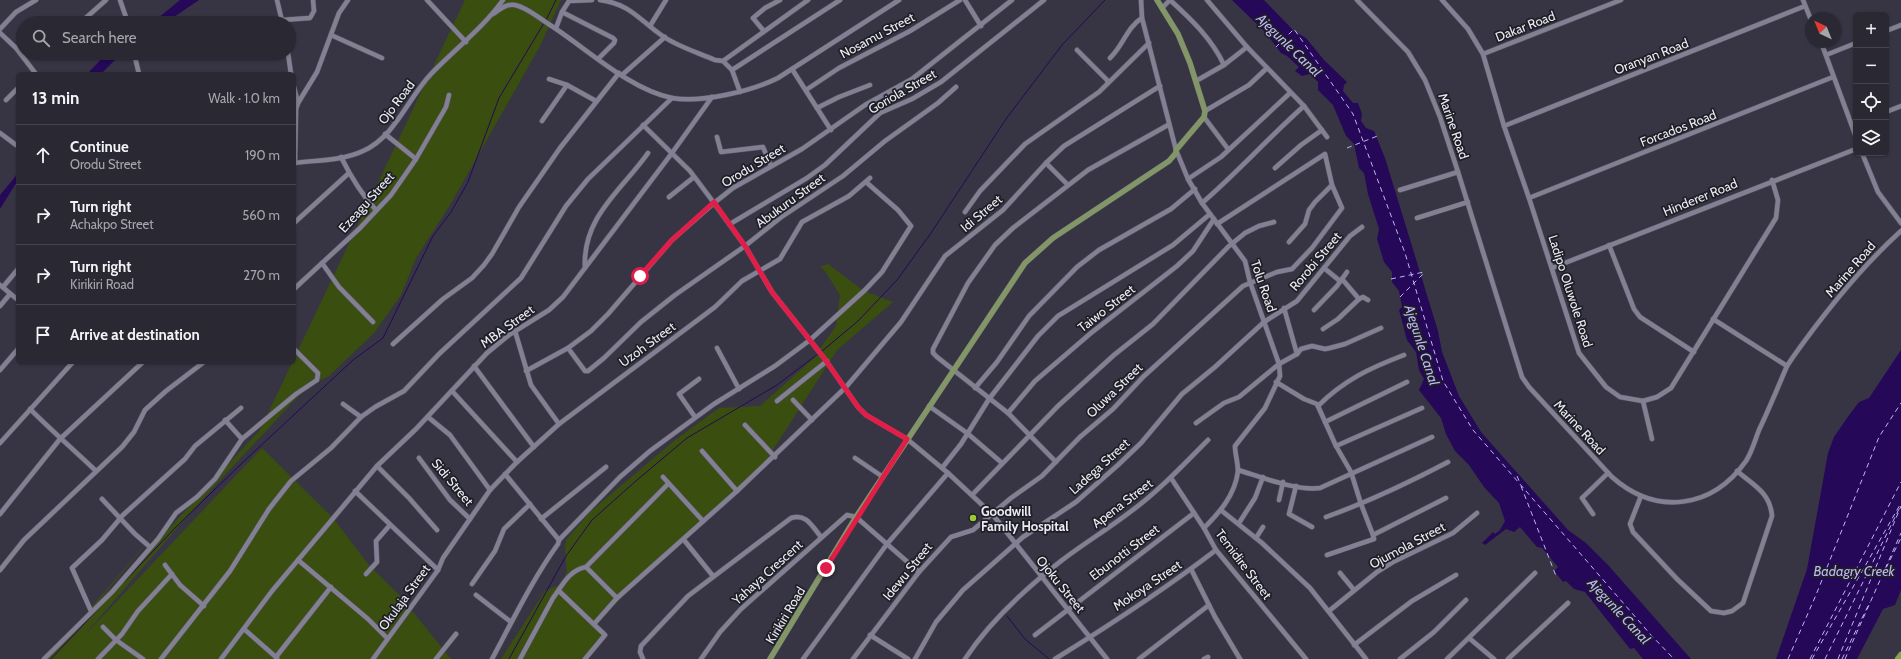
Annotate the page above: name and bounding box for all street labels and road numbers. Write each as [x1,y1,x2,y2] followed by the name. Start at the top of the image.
[1493,7,1557,45] street label: Dakar Road
[837,8,918,61] street label: Nosamu Street
[1612,34,1690,78] street label: Oranyan Road
[865,65,939,117] street label: Goriola Street
[374,77,419,128] street label: Ojo Road
[1435,91,1473,161] street label: Marine Road
[1638,106,1718,150] street label: Forcados Road
[718,139,788,190] street label: Orodu Street
[335,168,398,235] street label: Ezeagu Street
[752,169,828,231] street label: Abukuru Street
[1660,175,1740,219] street label: Hinderer Road
[957,191,1006,235] street label: Idi Street
[1286,228,1345,294] street label: Rorobi Street
[1545,233,1597,349] street label: Ladipo Oluwole Road
[1821,238,1879,300] street label: Marine Road
[1248,258,1280,314] street label: Tolu Road
[1074,280,1138,335] street label: Taiwo Street
[477,301,538,351] street label: MBA Street
[616,318,679,370] street label: Uzoh Street
[1083,359,1146,421] street label: Oluwa Street
[1551,396,1609,458] street label: Marine Road
[1066,434,1133,497] street label: Ladega Street
[429,455,478,509] street label: Sidi Street
[1089,475,1156,531] street label: Apena Street
[1366,518,1449,573] street label: Ojumola Street
[1086,520,1163,583] street label: Ebunotti Street
[1212,526,1276,603] street label: Temidire Street
[728,536,806,609] street label: Yahaya Crescent
[879,538,935,603] street label: Idewu Street
[1032,552,1089,617] street label: Ojoku Street
[1110,556,1185,614] street label: Mokoya Street
[375,561,434,634] street label: Okulaja Street
[762,584,808,646] street label: Kirikiri Road

